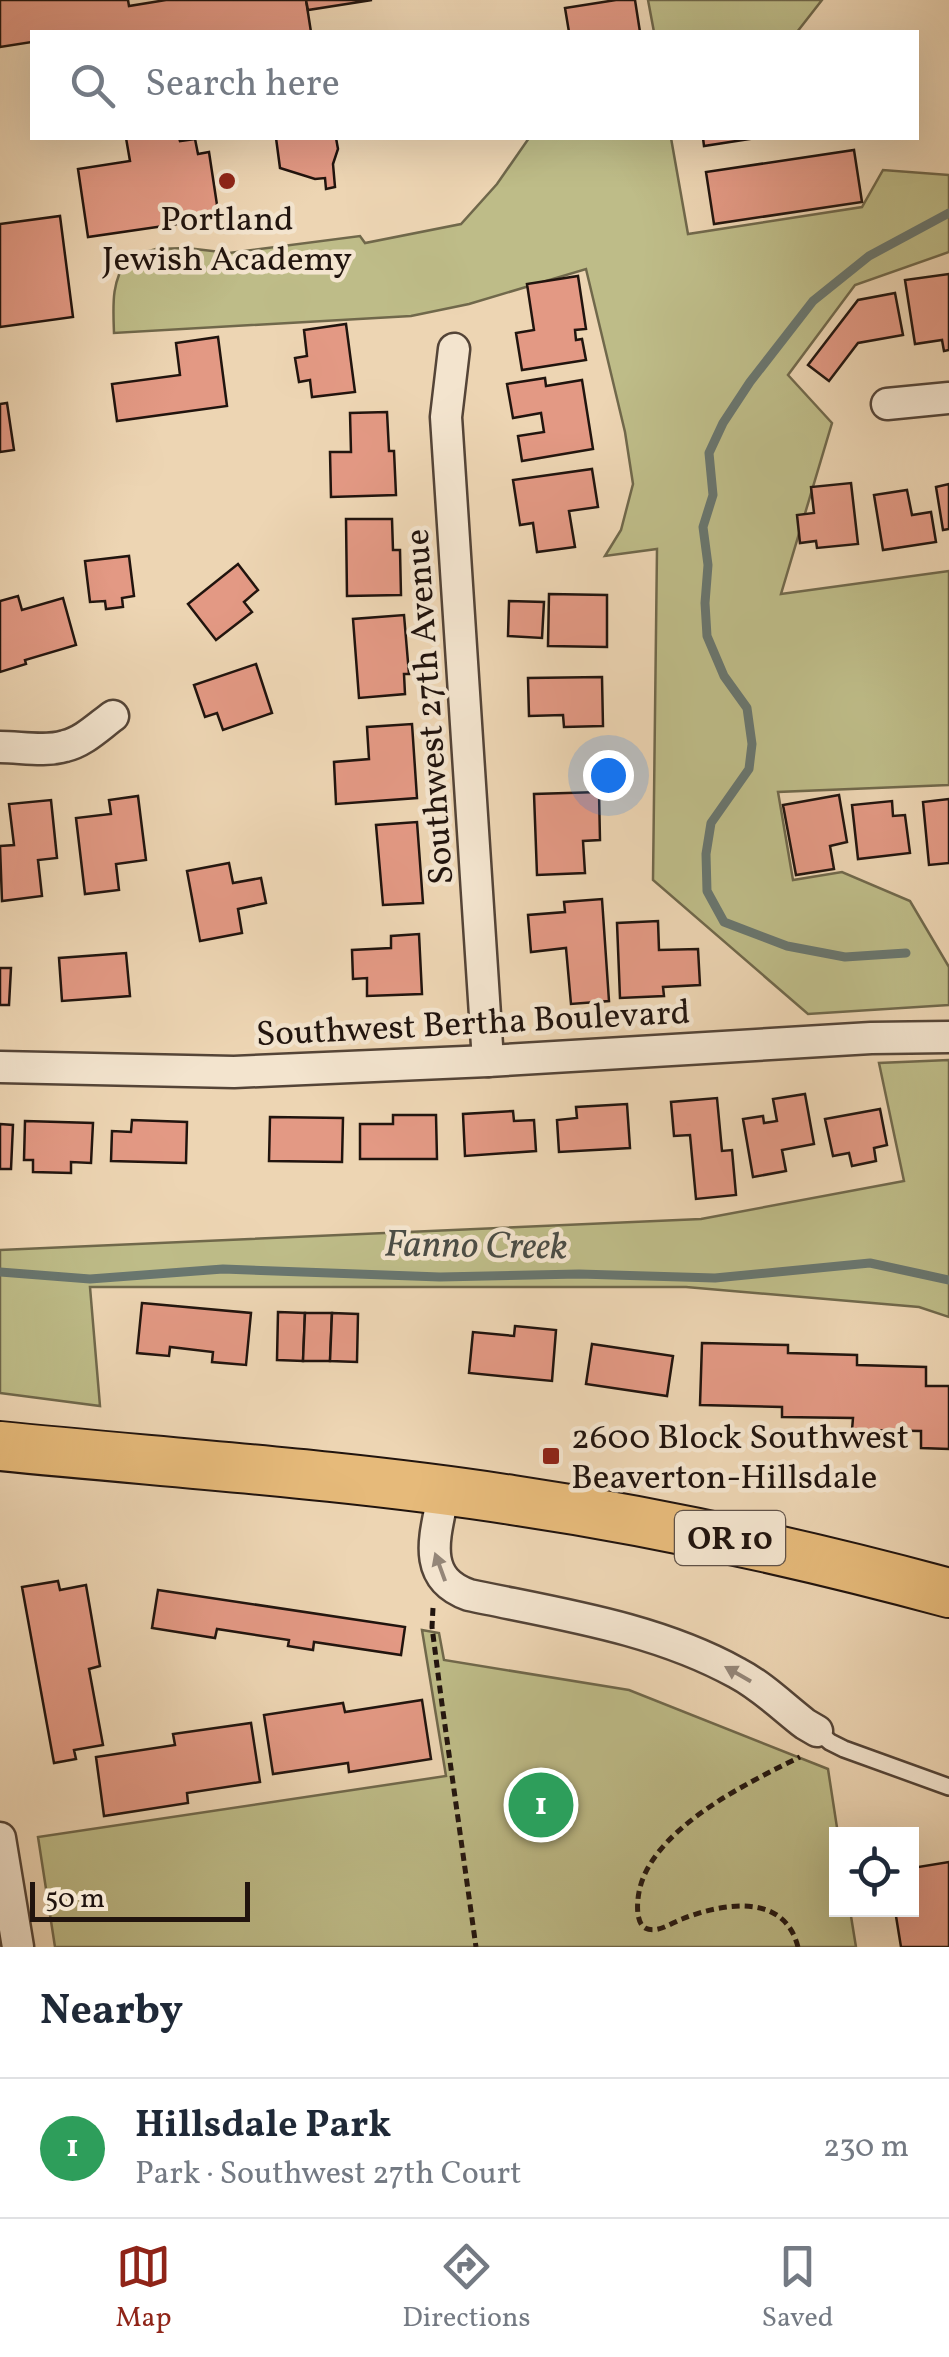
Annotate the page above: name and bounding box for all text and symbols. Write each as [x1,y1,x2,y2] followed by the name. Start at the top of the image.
[30,30,919,140] search box
[65,58,120,113] icon: search
[145,59,340,112] text: Search here
[216,170,238,192] marker: Portland Jewish Academy
[102,197,352,285] place label: Portland Jewish Academy
[395,527,467,886] street label: Southwest 27th Avenue
[583,750,634,801] your location
[255,990,692,1060] street label: Southwest Bertha Boulevard
[384,1219,568,1276] water label: Fanno Creek
[571,1415,909,1503] place label: 2600 Block Southwest Beaverton-Hillsdale
[540,1445,562,1467] marker: 2600 Block Southwest Beaverton-Hillsdale
[675,1511,785,1565] road number: OR 10
[432,1552,447,1582] one-way arrow
[723,1666,752,1683] one-way arrow
[508,1768,574,1842] pin: 1
[829,1827,919,1917] map controls
[829,1827,919,1917] button: locate
[30,1877,250,1922] scale bar
[45,1880,105,1919] text: 50 m
[40,1983,183,2042] text: Nearby
[135,2100,391,2153] text: Hillsdale Park
[66,2126,79,2170] text: 1
[823,2126,909,2170] text: 230 m
[135,2153,521,2197] text: Park · Southwest 27th Court
[115,2239,171,2338] tab: Map
[402,2239,531,2338] tab: Directions
[761,2239,834,2338] tab: Saved

